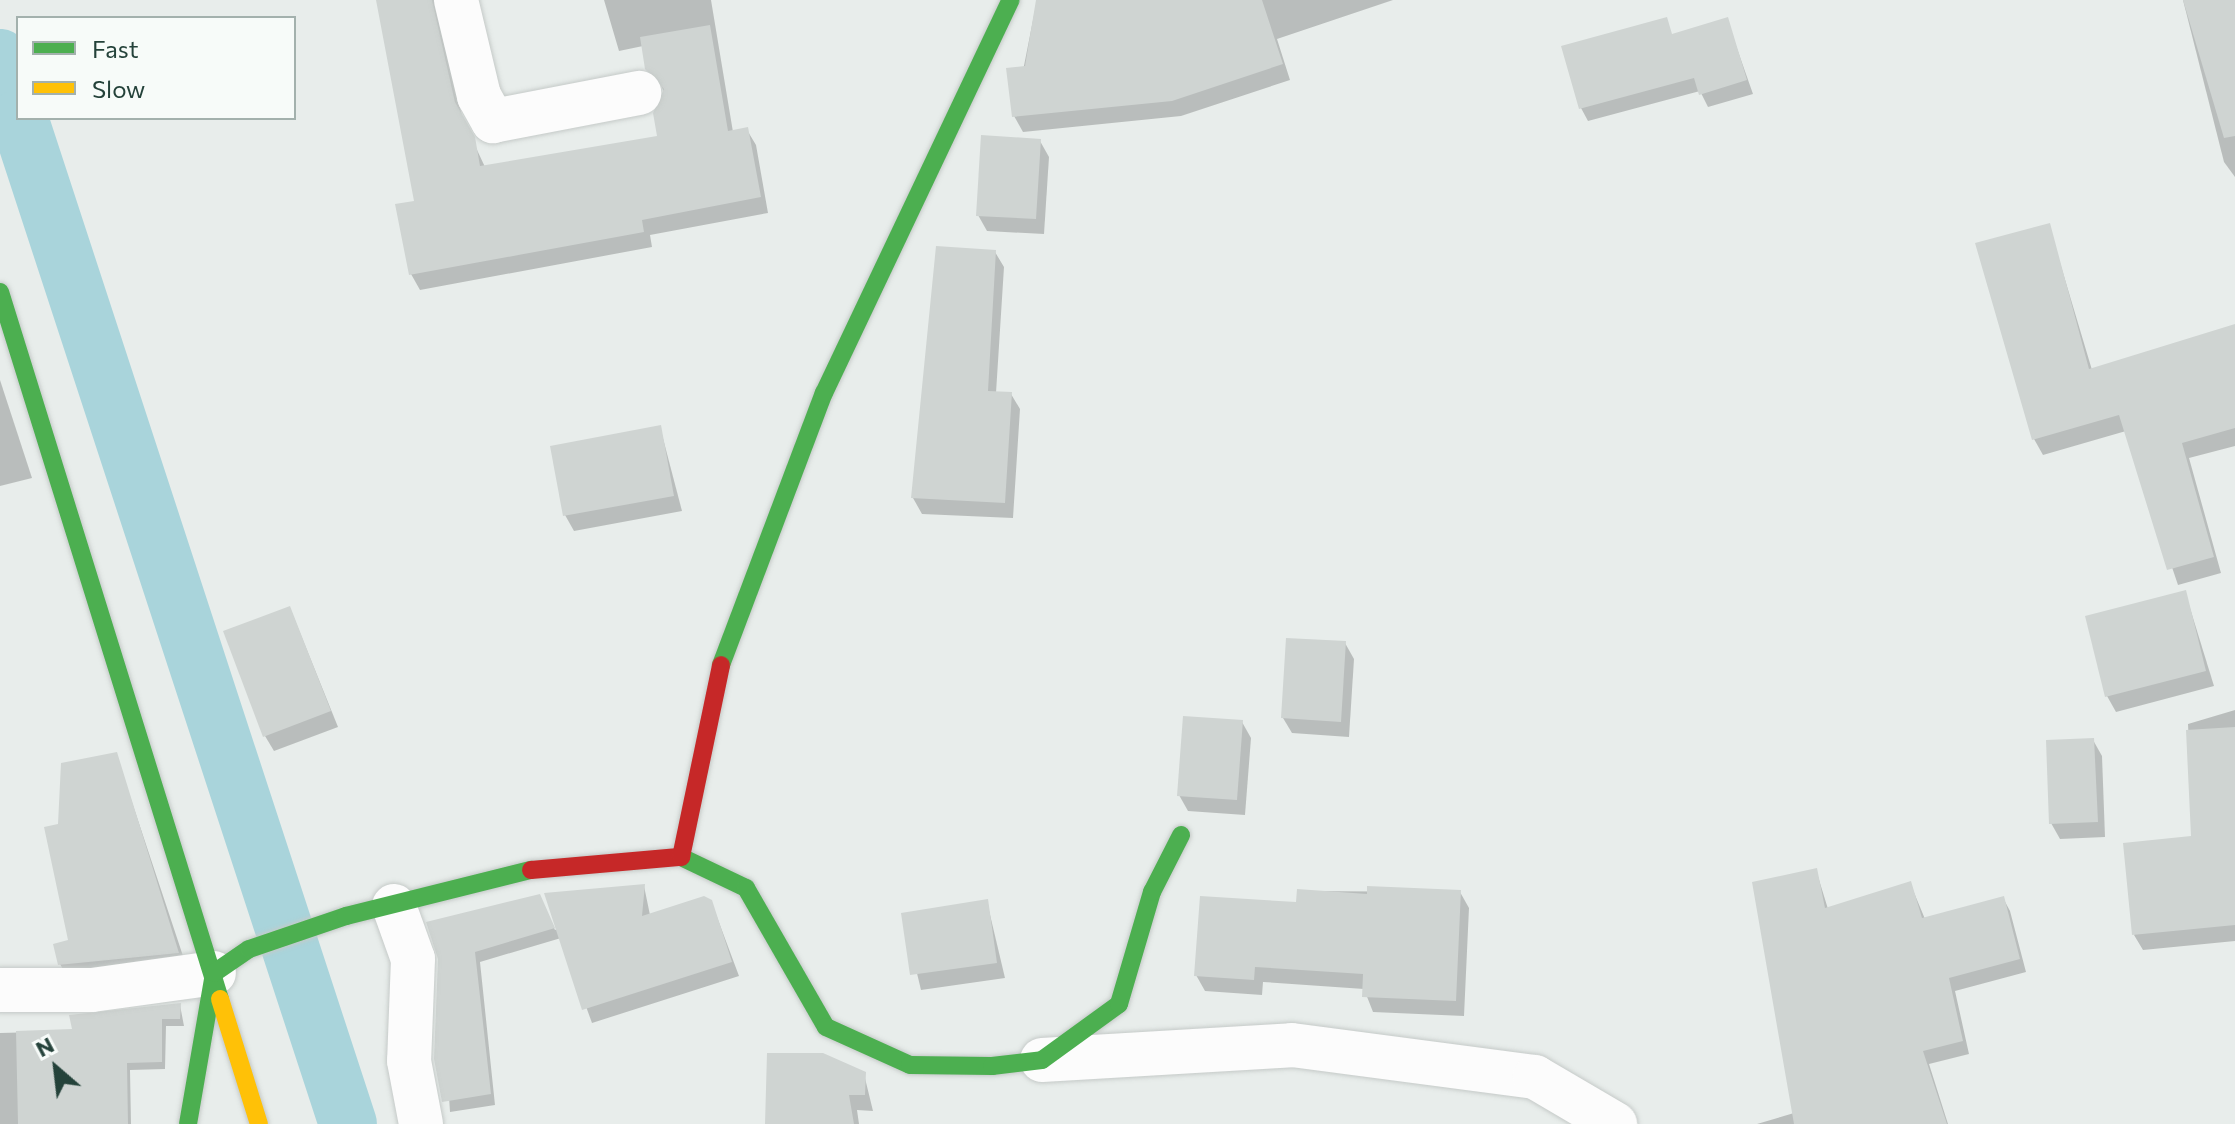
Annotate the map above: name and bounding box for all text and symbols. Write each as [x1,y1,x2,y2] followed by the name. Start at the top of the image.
[16,16,296,120] legend
[92,34,139,63] text: Fast
[92,74,145,103] text: Slow
[16,1028,96,1108] north arrow
[31,1031,58,1062] text: N

